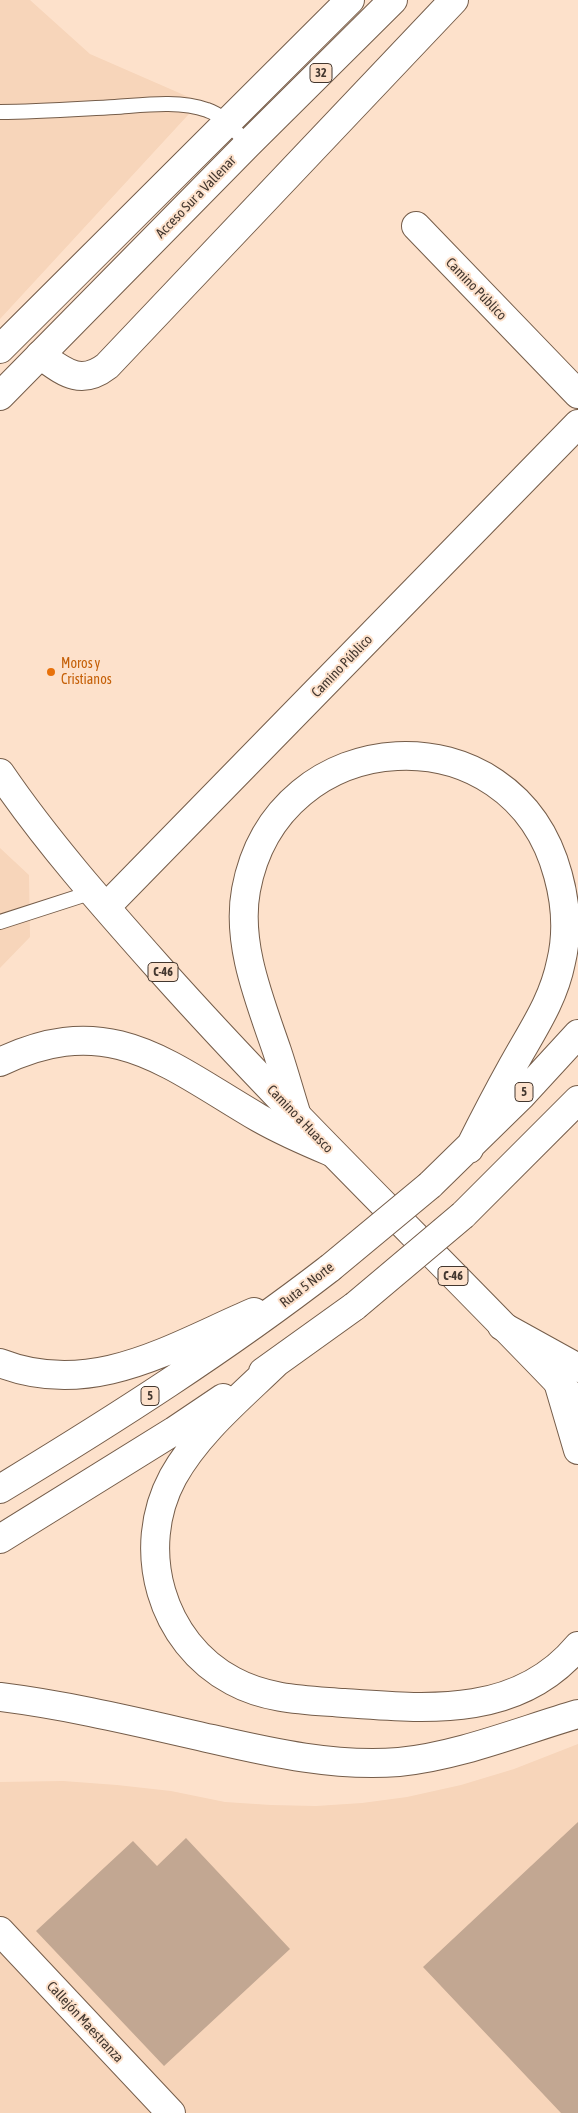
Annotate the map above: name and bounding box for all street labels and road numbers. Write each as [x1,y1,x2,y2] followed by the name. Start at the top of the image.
[310,64,332,82] road number: 32
[152,152,240,242] street label: Acceso Sur a Vallenar
[442,254,510,324] street label: Camino Público
[308,631,376,701] street label: Camino Público
[148,962,178,982] road number: C-46
[263,1082,337,1156] street label: Camino a Huasco
[515,1082,533,1102] road number: 5
[277,1259,337,1311] street label: Ruta 5 Norte
[438,1266,468,1285] road number: C-46
[141,1386,159,1405] road number: 5
[43,1978,127,2066] street label: Callejón Maestranza

